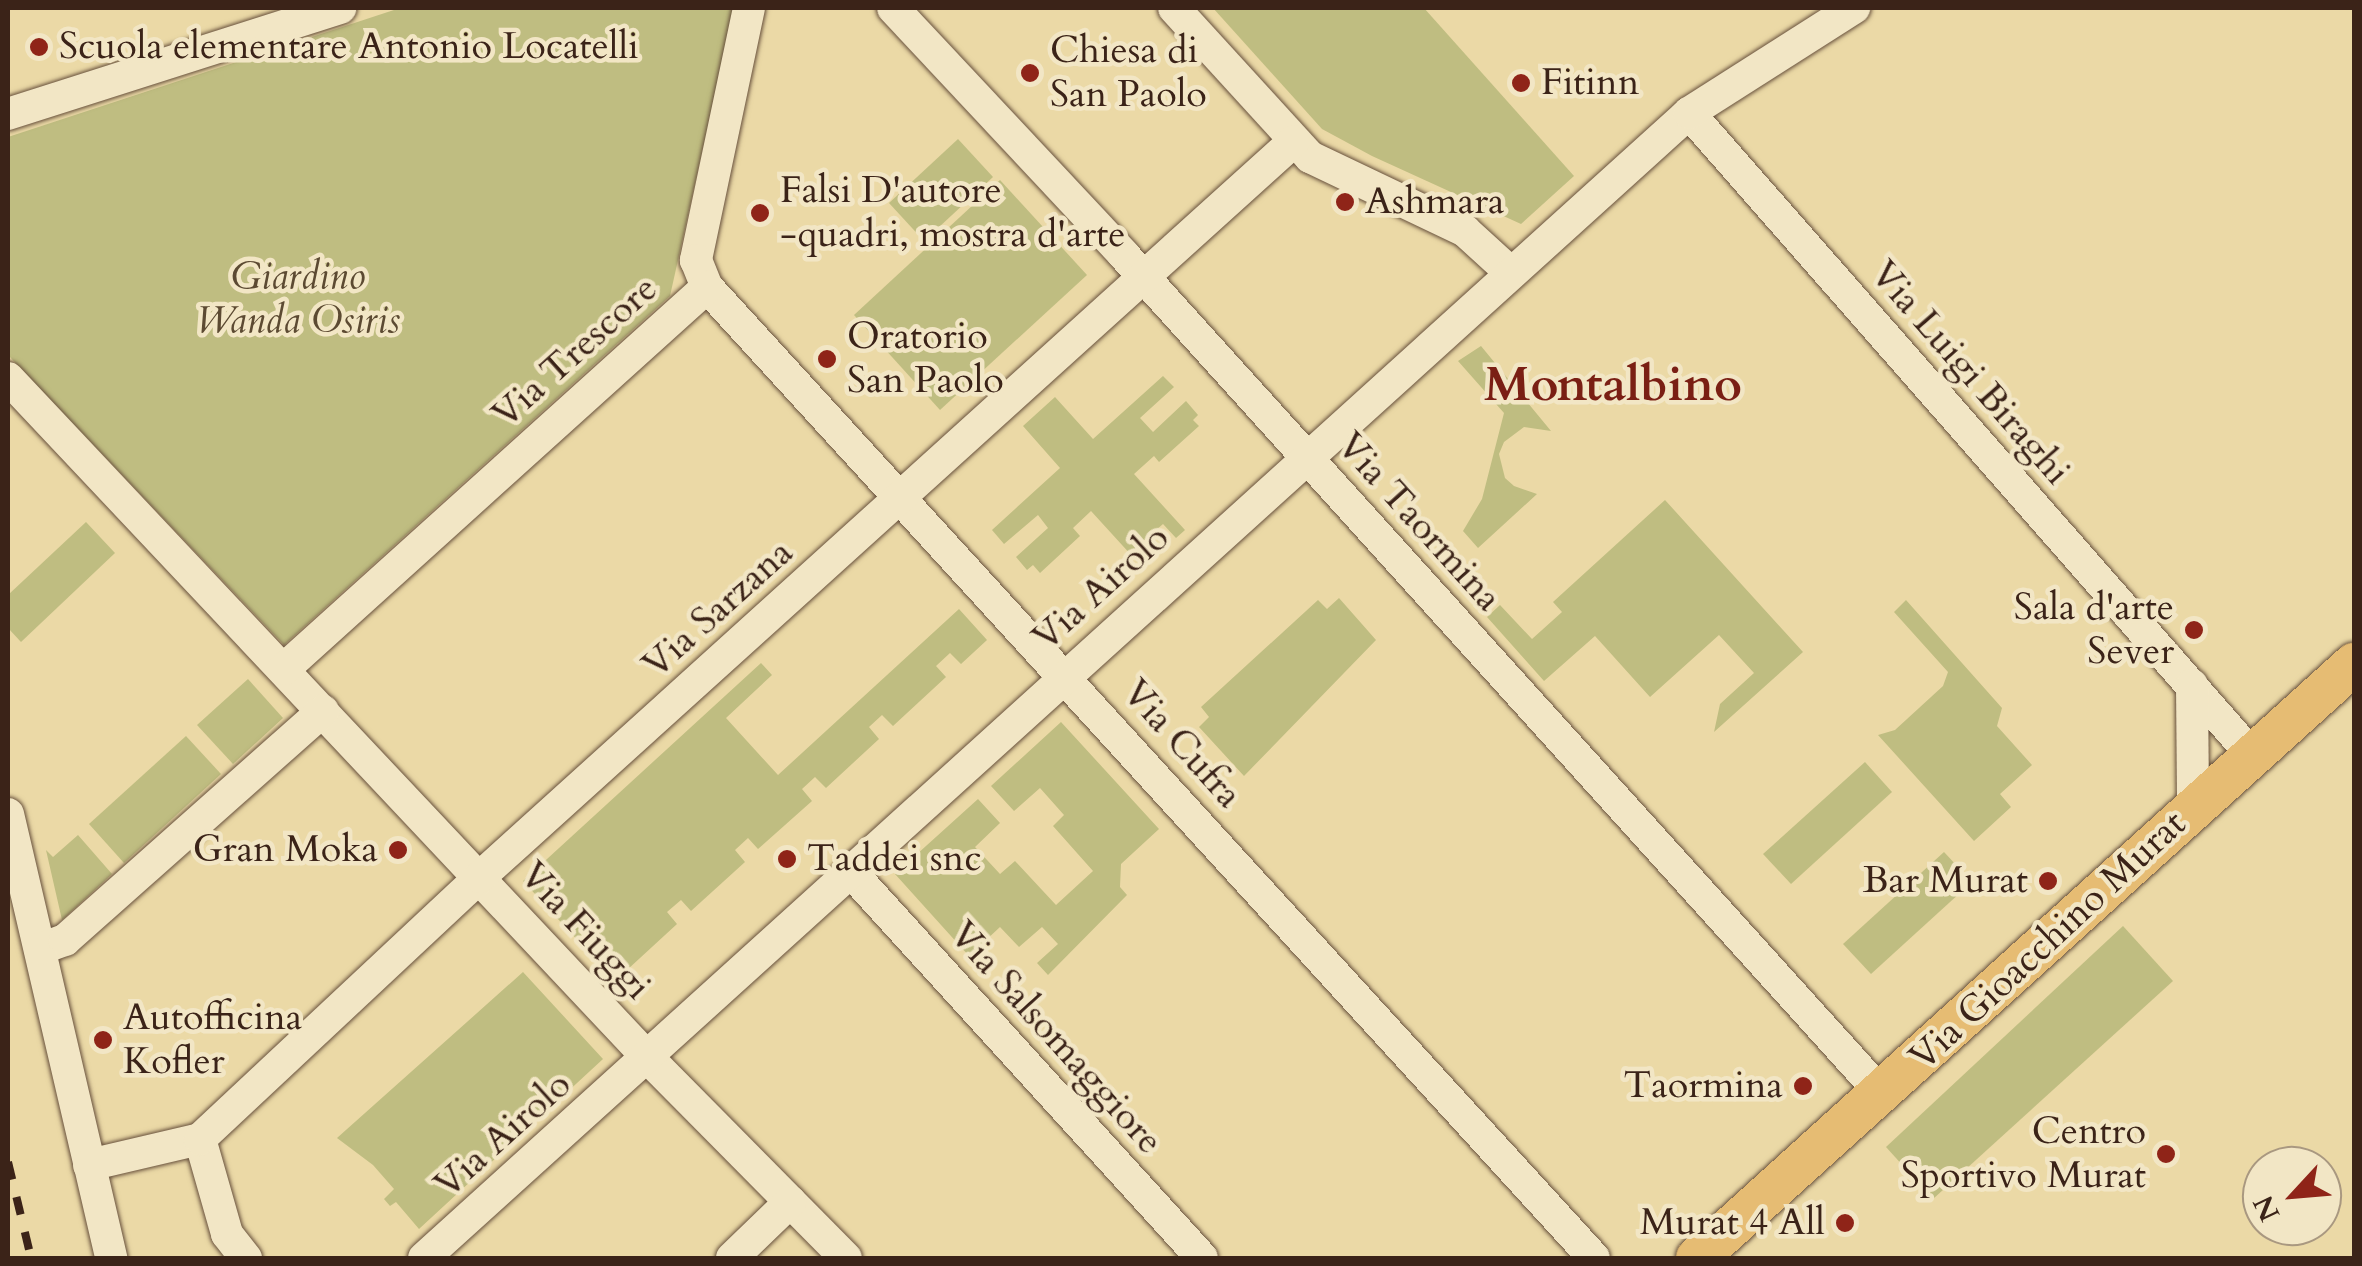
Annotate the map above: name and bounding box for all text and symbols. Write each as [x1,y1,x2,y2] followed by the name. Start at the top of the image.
[59,24,639,70] place label: Scuola elementare Antonio Locatelli
[1050,28,1207,117] place label: Chiesa di San Paolo
[28,36,50,58] marker: Scuola elementare Antonio Locatelli
[1541,60,1639,106] place label: Fitinn
[1019,62,1041,84] marker: Chiesa di San Paolo
[1510,72,1532,94] marker: Fitinn
[780,168,1125,258] place label: Falsi D'autore -quadri, mostra d'arte
[1365,179,1504,225] place label: Ashmara
[1334,191,1356,213] marker: Ashmara
[749,202,771,224] marker: Falsi D'autore -quadri, mostra d'arte
[1860,252,2080,494] street label: Via Luigi Biraghi
[196,254,400,343] park label: Giardino Wanda Osiris
[483,266,667,438] street label: Via Trescore
[847,314,1004,404] place label: Oratorio San Paolo
[816,348,838,370] marker: Oratorio San Paolo
[1484,356,1742,414] district label: Montalbino
[1327,423,1511,621] street label: Via Taormina
[1023,515,1179,661] street label: Via Airolo
[634,530,802,688] street label: Via Sarzana
[2014,585,2174,674] place label: Sala d'arte Sever
[2183,619,2205,641] marker: Sala d'arte Sever
[1113,670,1251,818] street label: Via Cufra
[1901,801,2195,1081] street label: Via Gioacchino Murat
[193,827,378,873] place label: Gran Moka
[807,836,982,882] place label: Taddei snc
[387,839,409,861] marker: Gran Moka
[776,848,798,870] marker: Taddei snc
[510,853,660,1009] street label: Via Fiuggi
[1863,858,2028,904] place label: Bar Murat
[2037,870,2059,892] marker: Bar Murat
[940,912,1172,1164] street label: Via Salsomaggiore
[123,995,302,1084] place label: Autofficina Kofler
[92,1029,114,1051] marker: Autofficina Kofler
[425,1062,581,1208] street label: Via Airolo
[1623,1063,1783,1109] place label: Taormina
[1792,1075,1814,1097] marker: Taormina
[1901,1109,2146,1198] place label: Centro Sportivo Murat
[2155,1143,2177,1165] marker: Centro Sportivo Murat
[2242,1146,2342,1246] north arrow
[2244,1189,2289,1228] text: N
[1640,1200,1825,1246] place label: Murat 4 All
[1834,1212,1856,1234] marker: Murat 4 All

